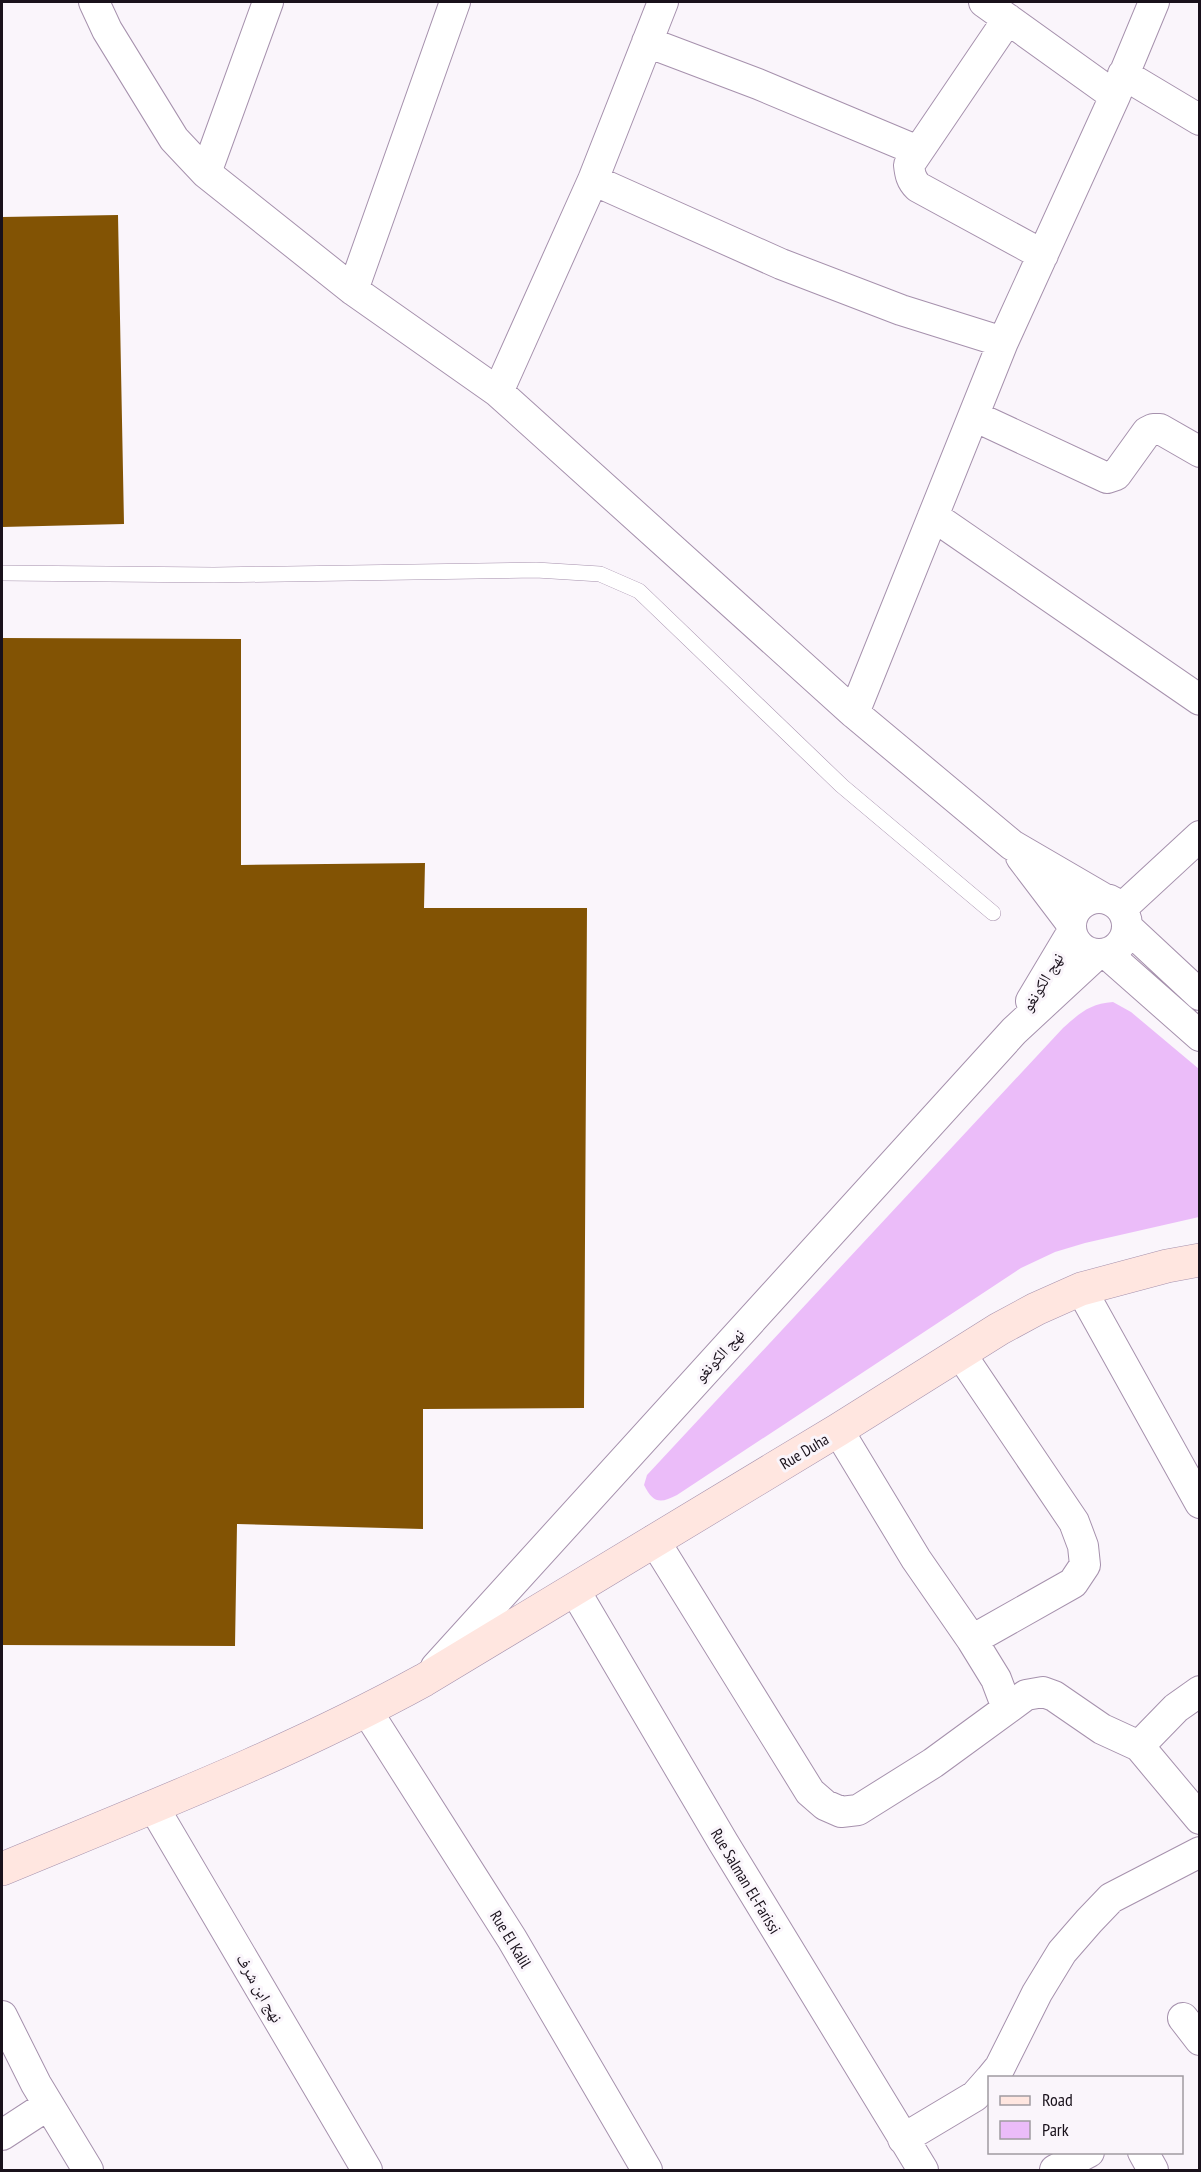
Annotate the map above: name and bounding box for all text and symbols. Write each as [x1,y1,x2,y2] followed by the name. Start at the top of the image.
[1017,949,1068,1016] street label: نهج الكونغو
[690,1324,749,1387] street label: نهج الكونغو
[776,1429,832,1473] street label: Rue Duha
[707,1825,785,1937] street label: Rue Salman El-Farissi
[486,1907,536,1972] street label: Rue El Kalil
[231,1950,288,2026] street label: نهج ابن شرف
[988,2076,1183,2154] legend
[1042,2088,1073,2111] text: Road
[1042,2118,1069,2141] text: Park

